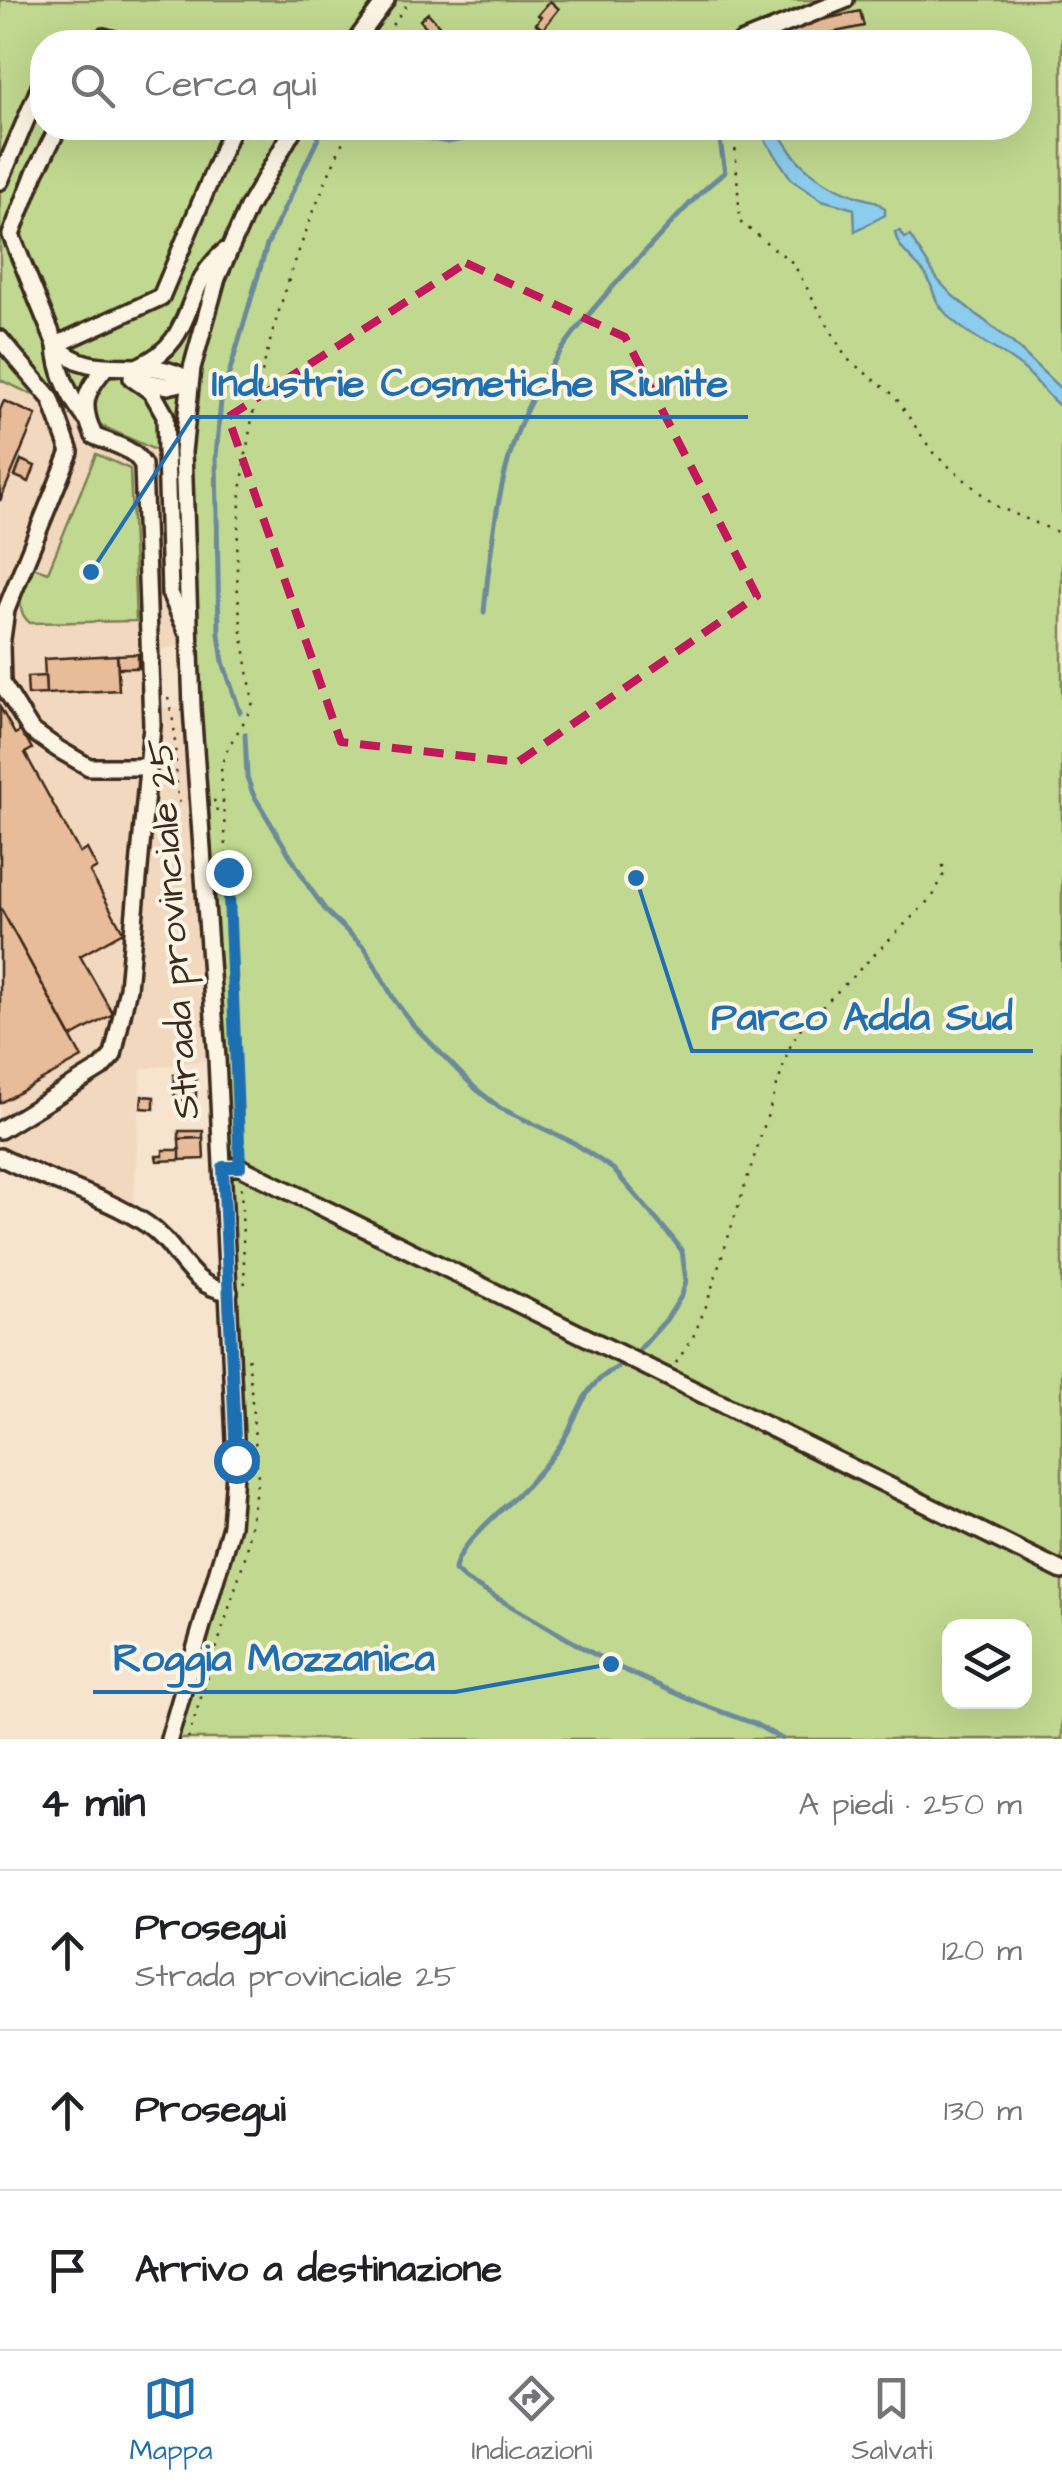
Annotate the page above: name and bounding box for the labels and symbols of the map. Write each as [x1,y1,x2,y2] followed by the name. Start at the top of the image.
[192,347,748,417] callout: Industrie Cosmetiche Riunite
[212,357,728,412] text: Industrie Cosmetiche Riunite
[135,737,213,1121] street label: Strada provinciale 25
[206,850,252,896] route end
[692,981,1033,1051] callout: Parco Adda Sud
[711,991,1013,1046] text: Parco Adda Sud
[214,1438,260,1484] route start
[93,1622,455,1692] callout: Roggia Mozzanica
[113,1632,436,1688] text: Roggia Mozzanica

